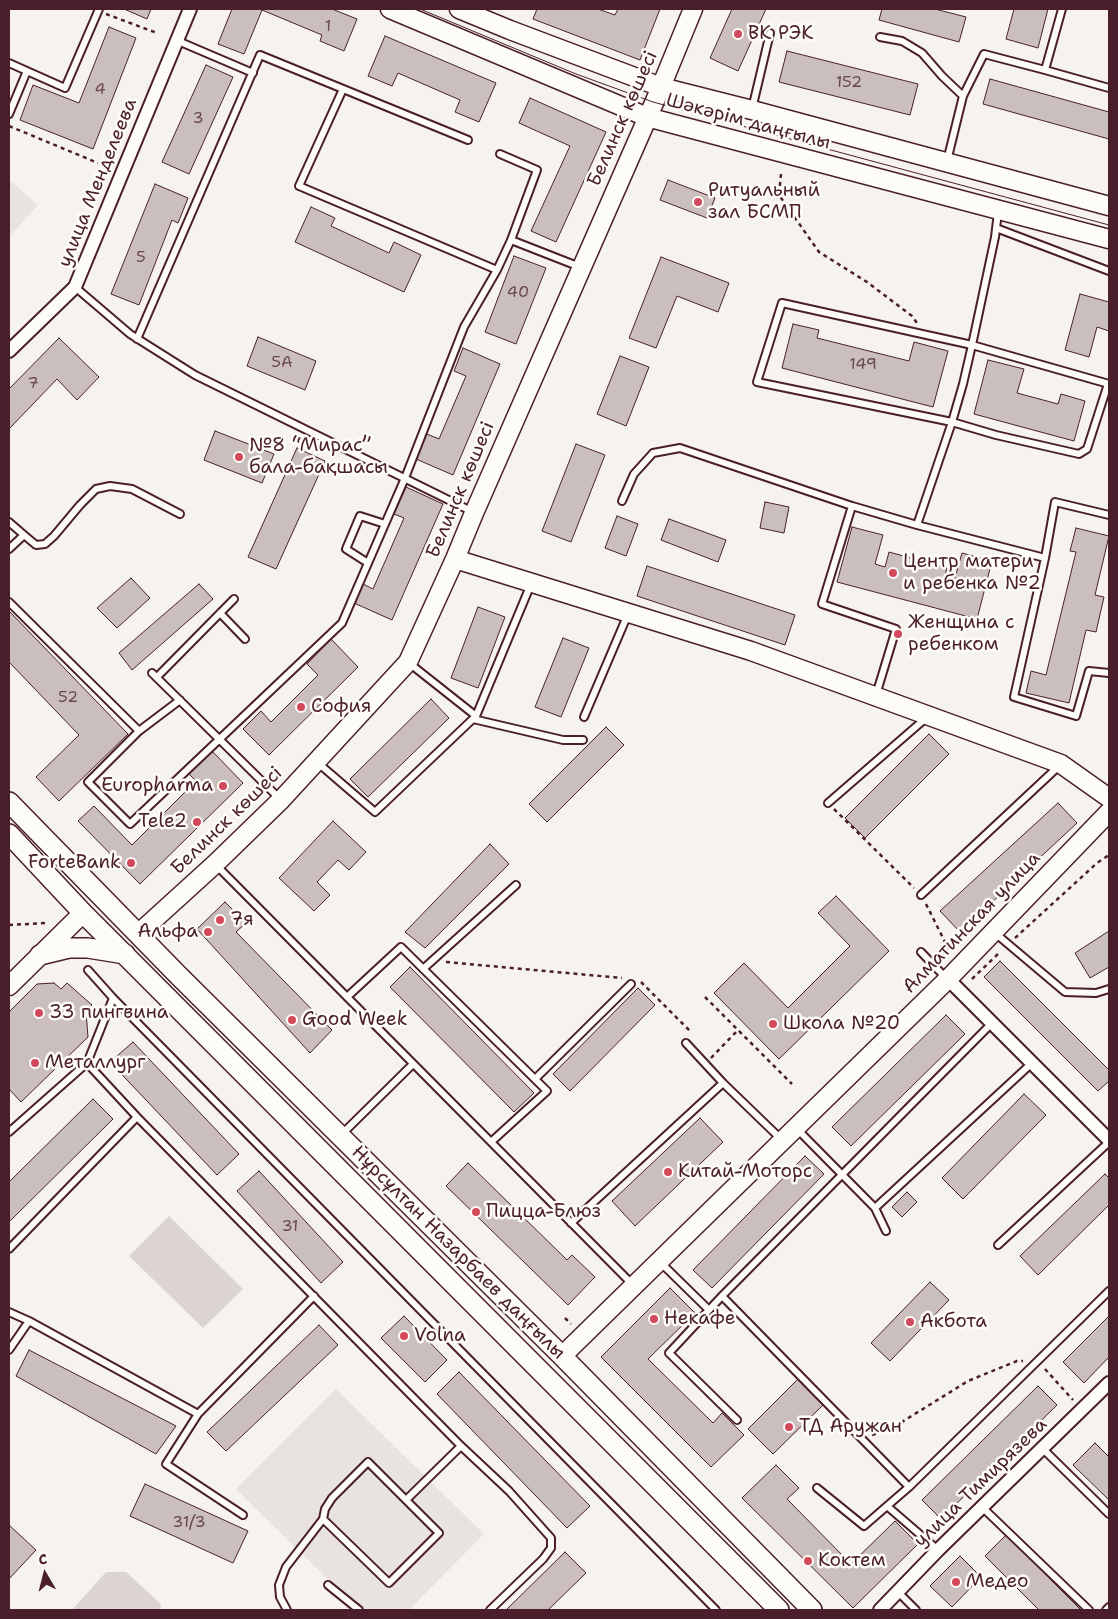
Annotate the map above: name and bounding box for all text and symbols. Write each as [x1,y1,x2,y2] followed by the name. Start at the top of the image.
[325,17,331,37] house number: 1
[748,23,814,45] place label: ВК РЭК
[732,28,744,40] marker: ВК РЭК
[583,48,663,190] street label: Белинск көшесі
[836,73,862,93] house number: 152
[94,80,106,100] house number: 4
[663,89,833,155] street label: Шәкәрім даңғылы
[54,95,142,271] street label: улица Менделеева
[192,109,204,129] house number: 3
[708,180,820,224] place label: Ритуальный зал БСМП
[692,196,704,208] marker: Ритуальный зал БСМП
[136,248,146,268] house number: 5
[507,283,529,303] house number: 40
[271,353,293,373] house number: 5А
[849,355,877,375] house number: 149
[27,374,39,394] house number: 7
[422,418,500,562] street label: Белинск көшесі
[249,435,388,479] place label: №8 “Мирас” бала-бақшасы
[233,451,245,463] marker: №8 “Мирас” бала-бақшасы
[903,551,1041,595] place label: Центр матери и ребенка №2
[887,567,899,579] marker: Центр матери и ребенка №2
[908,612,1015,656] place label: Женщина с ребенком
[892,628,904,640] marker: Женщина с ребенком
[58,688,78,708] house number: 52
[311,696,371,718] place label: София
[295,701,307,713] marker: София
[167,762,287,880] street label: Белинск көшесі
[101,775,213,797] place label: Europharma
[217,780,229,792] marker: Europharma
[138,811,187,833] place label: Tele2
[191,816,203,828] marker: Tele2
[898,847,1046,999] street label: Алматинская улица
[28,852,121,874] place label: ForteBank
[125,857,137,869] marker: ForteBank
[230,909,254,931] place label: 7я
[214,914,226,926] marker: 7я
[137,921,198,943] place label: Альфа
[202,926,214,938] marker: Альфа
[49,1002,169,1024] place label: 33 пингвина
[33,1007,45,1019] marker: 33 пингвина
[302,1009,408,1031] place label: Good Week
[783,1013,900,1035] place label: Школа №20
[286,1014,298,1026] marker: Good Week
[767,1018,779,1030] marker: Школа №20
[45,1052,146,1074] place label: Металлург
[29,1057,41,1069] marker: Металлург
[346,1141,570,1365] street label: Нұрсұлтан Назарбаев даңғылы
[678,1161,812,1183] place label: Китай-Моторс
[662,1166,674,1178] marker: Китай-Моторс
[486,1201,601,1223] place label: Пицца-Блюз
[470,1206,482,1218] marker: Пицца-Блюз
[281,1217,299,1237] house number: 31
[664,1308,735,1330] place label: Некафе
[920,1311,987,1333] place label: Акбота
[648,1313,660,1325] marker: Некафе
[904,1316,916,1328] marker: Акбота
[414,1325,466,1347] place label: Volna
[398,1330,410,1342] marker: Volna
[910,1414,1052,1552] street label: улица Тимирязева
[799,1416,902,1438] place label: ТД Аружан
[783,1421,795,1433] marker: ТД Аружан
[172,1513,206,1533] house number: 31/3
[20,1549,70,1599] north arrow
[37,1550,48,1569] text: С
[818,1550,885,1572] place label: Коктем
[802,1555,814,1567] marker: Коктем
[966,1571,1028,1593] place label: Медео
[950,1576,962,1588] marker: Медео

